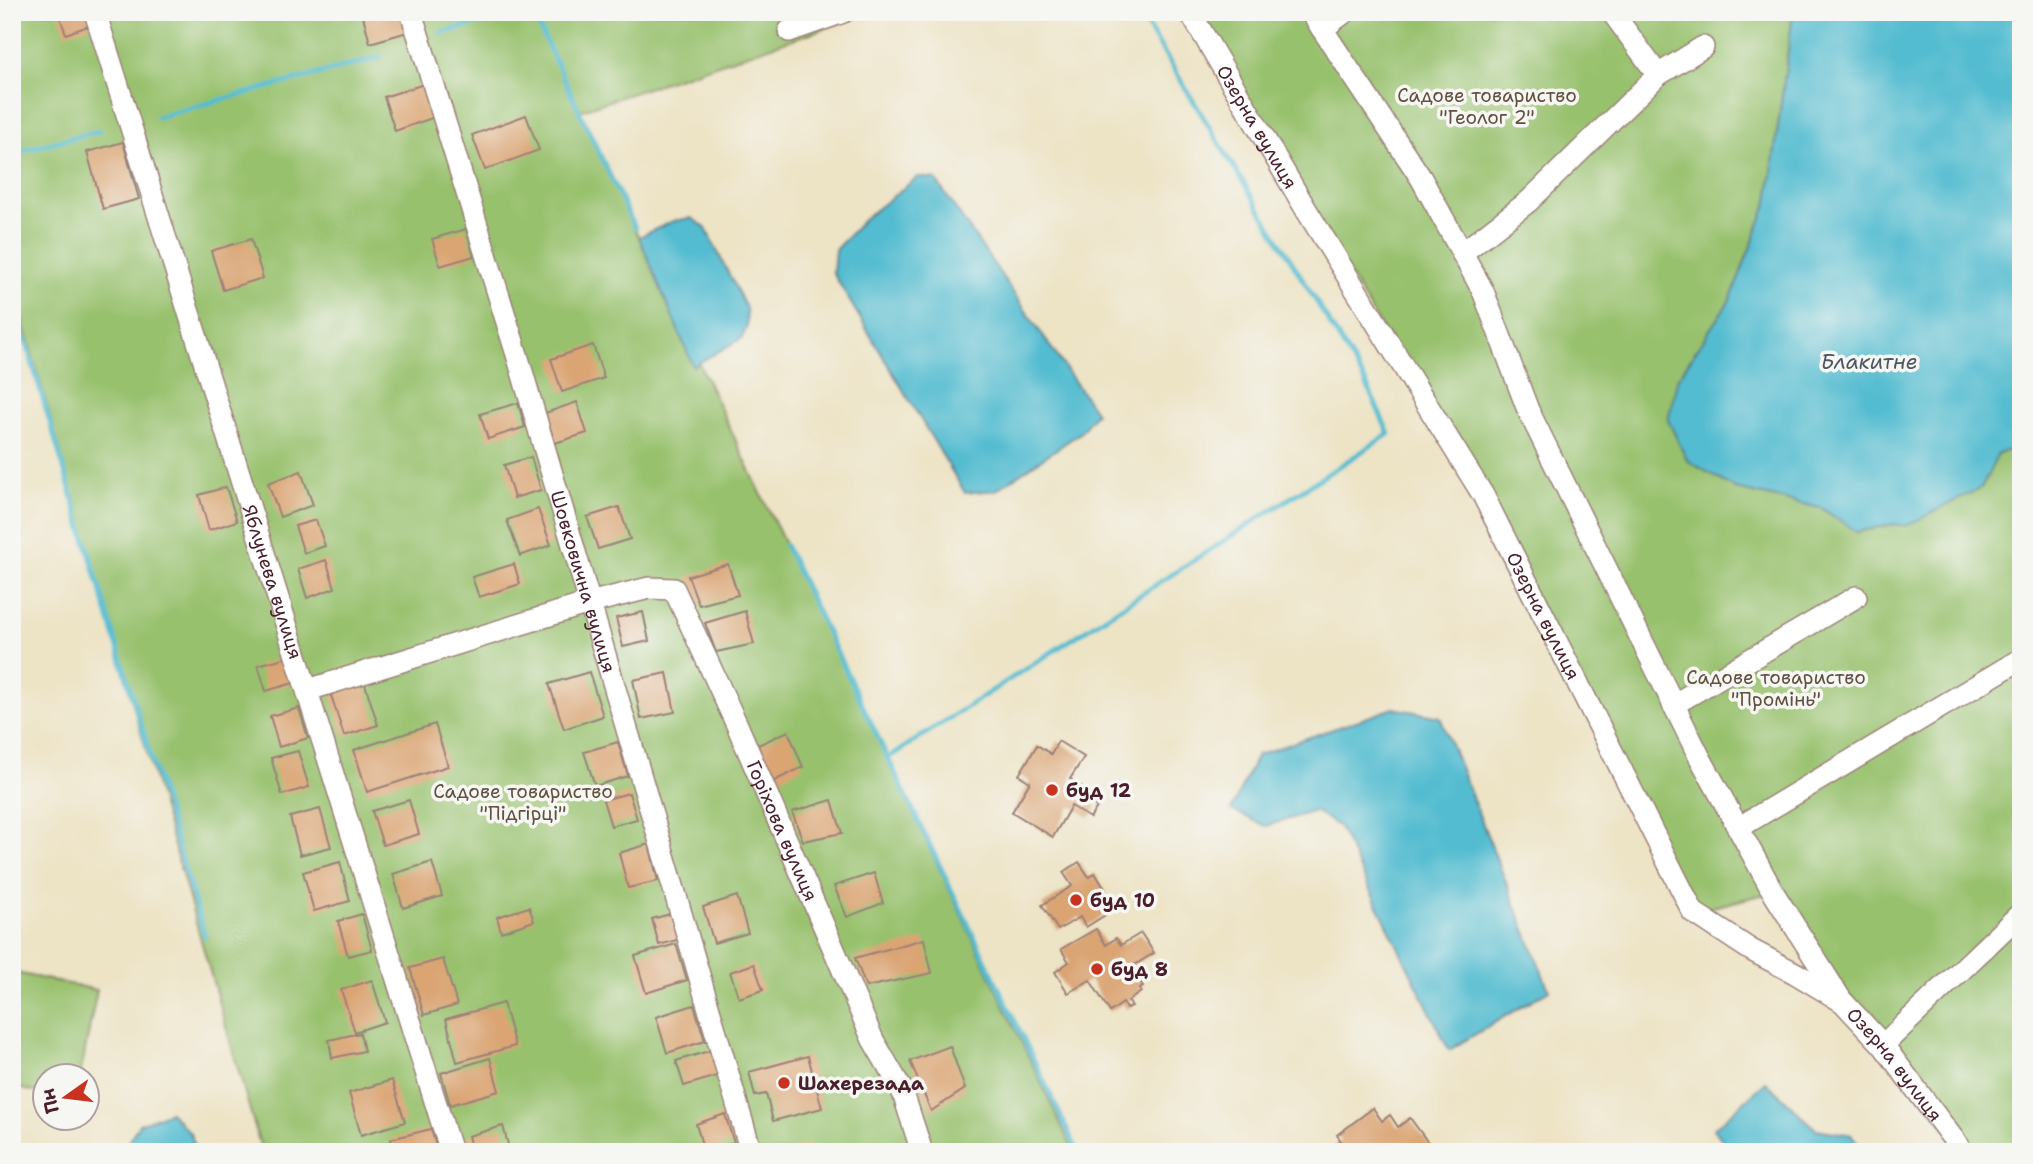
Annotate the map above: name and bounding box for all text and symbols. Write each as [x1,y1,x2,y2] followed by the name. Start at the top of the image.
[1211,60,1303,194] street label: Озерна вулиця
[1397,83,1577,130] park label: Садове товариство "Геолог 2"
[1821,348,1917,376] water label: Блакитне
[545,487,622,676] street label: Шовковична вулиця
[237,502,308,662] street label: Яблунева вулиця
[1501,548,1586,684] street label: Озерна вулиця
[1686,665,1866,712] park label: Садове товариство "Промінь"
[741,757,824,905] street label: Горіхова вулиця
[1066,778,1131,803] place label: буд 12
[433,779,613,826] park label: Садове товариство "Підгірці"
[1044,782,1060,798] marker: буд 12
[1090,888,1155,913] place label: буд 10
[1068,892,1084,908] marker: буд 10
[1111,957,1168,982] place label: буд 8
[1089,961,1105,977] marker: буд 8
[1841,1002,1948,1127] street label: Озерна вулиця
[32,1062,102,1132] north arrow
[798,1071,924,1096] place label: Шахерезада
[776,1075,792,1091] marker: Шахерезада
[35,1086,65,1116] text: Пн

